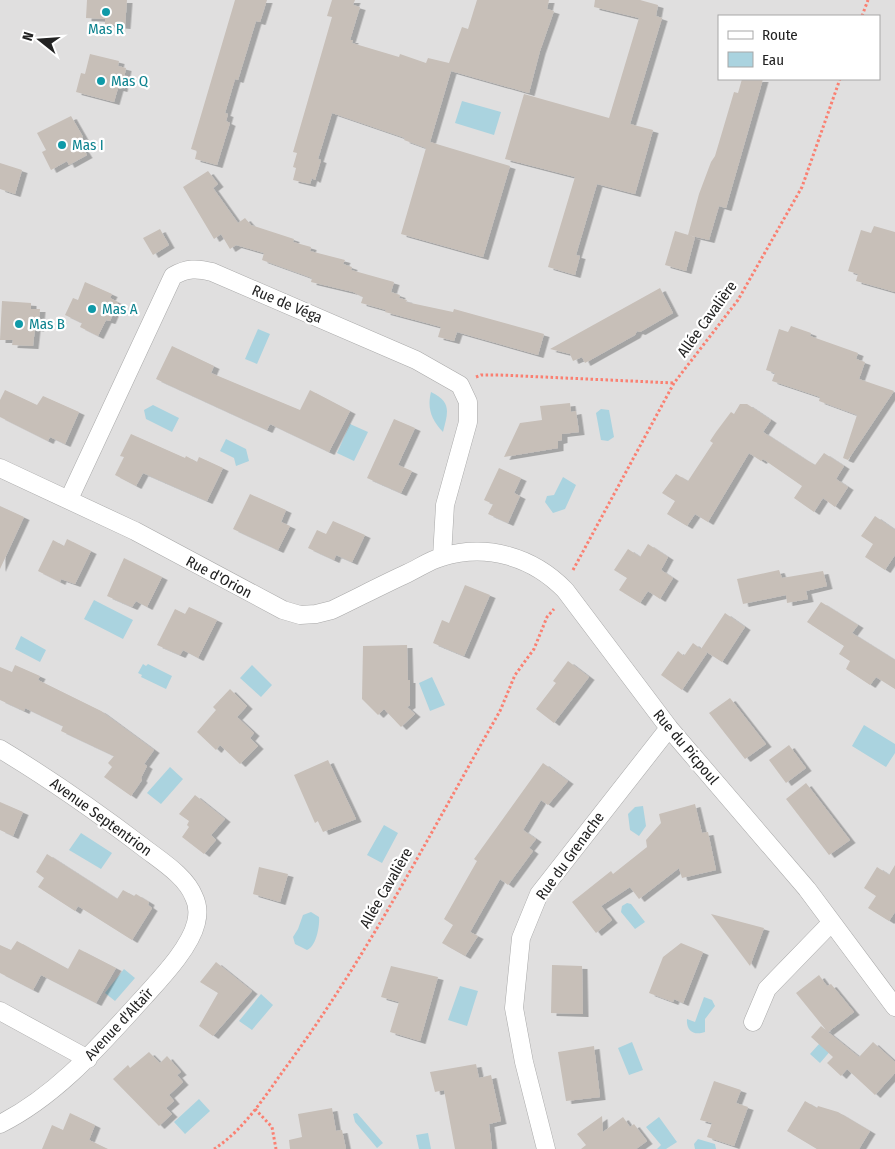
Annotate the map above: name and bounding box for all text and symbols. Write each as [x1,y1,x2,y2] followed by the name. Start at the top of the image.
[100,6,112,18] marker: Mas R
[15,15,65,65] north arrow
[718,15,880,80] legend
[88,20,124,38] place label: Mas R
[762,26,798,44] text: Route
[19,30,37,43] text: N
[762,51,784,69] text: Eau
[111,72,149,90] place label: Mas Q
[95,75,107,87] marker: Mas Q
[72,136,104,154] place label: Mas I
[56,139,68,151] marker: Mas I
[673,277,741,361] street label: Allée Cavalière
[249,281,325,327] street label: Rue de Véga
[102,300,138,318] place label: Mas A
[86,303,98,315] marker: Mas A
[29,315,65,333] place label: Mas B
[13,318,25,330] marker: Mas B
[183,552,255,602] street label: Rue d'Orion
[650,706,723,788] street label: Rue du Picpoul
[47,774,155,860] street label: Avenue Septentrion
[532,809,608,903] street label: Rue du Grenache
[356,845,416,931] street label: Allée Cavalière
[81,984,158,1064] street label: Avenue d'Altaïr

